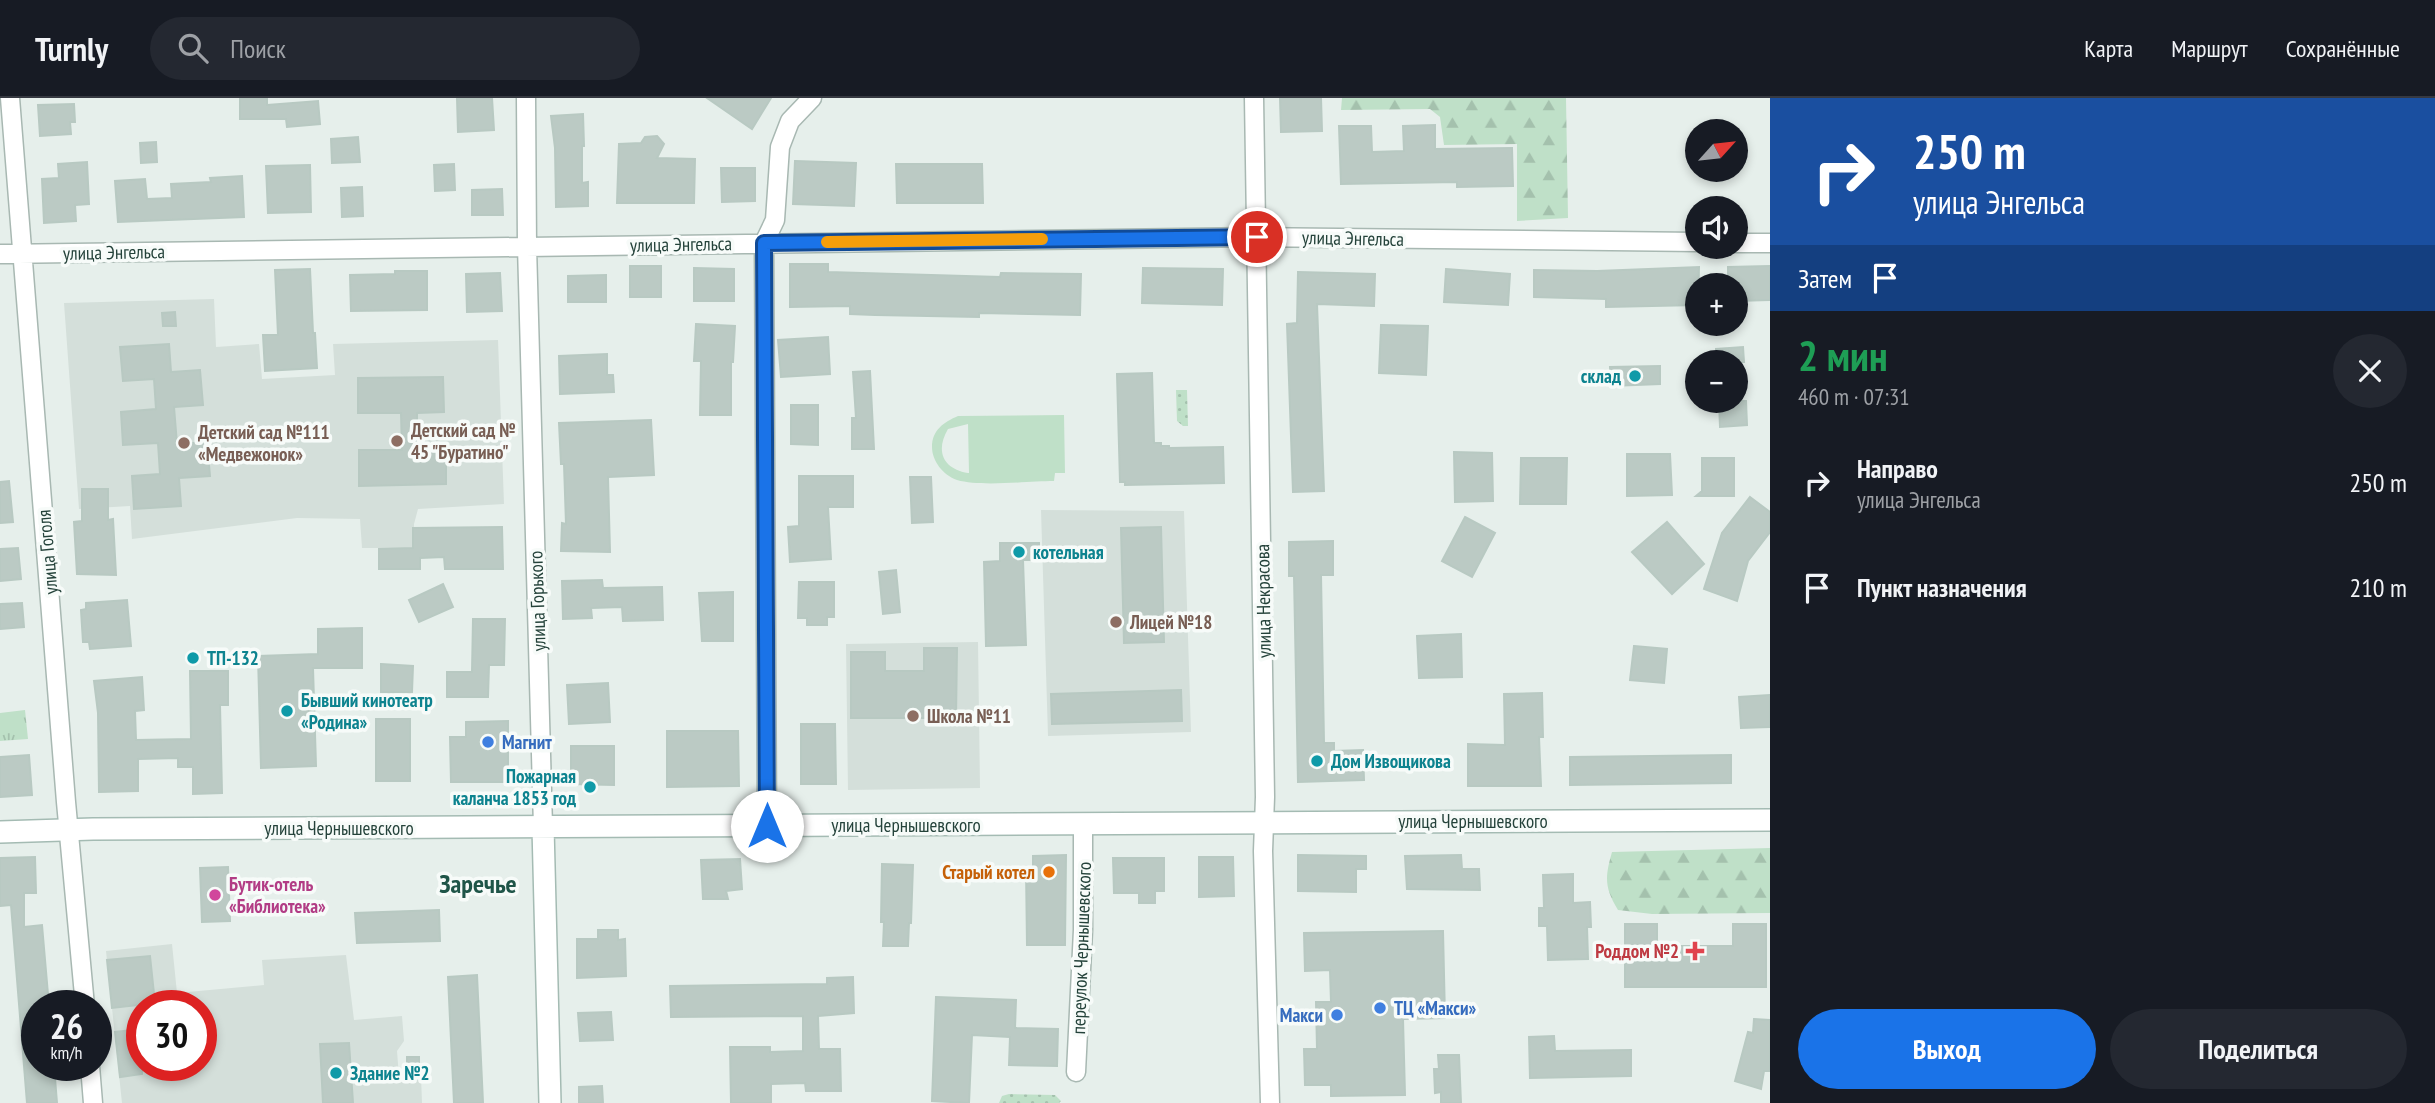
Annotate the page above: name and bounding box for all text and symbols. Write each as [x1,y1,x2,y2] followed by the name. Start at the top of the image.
[150,17,640,80] search box
[35,27,108,70] text: Turnly
[174,29,212,67] icon: search
[230,32,286,65] text: Поиск
[2084,33,2133,64] text: Карта
[2171,33,2248,64] text: Маршрут
[2286,33,2400,64] text: Сохранённые
[1685,119,1748,182] north arrow
[1685,119,1748,413] map controls
[1913,119,2026,183] text: 250 m
[1798,126,1889,217] icon: right
[1913,181,2085,223] text: улица Энгельса
[1685,196,1748,259] button: sound
[1227,207,1287,267] pin
[1238,218,1276,256] icon: arrive
[1302,225,1404,251] street label: улица Энгельса
[630,231,732,257] street label: улица Энгельса
[63,239,165,265] street label: улица Энгельса
[1866,259,1904,297] icon: arrive
[1798,262,1852,295] text: Затем
[1685,273,1748,336] button: +
[1798,328,1888,383] text: 2 мин
[2333,334,2407,408] button: close
[1685,350,1748,413] button: −
[1581,364,1621,388] place label: склад
[1627,368,1643,384] marker: склад
[1798,382,1910,411] text: 460 m · 07:31
[411,418,515,464] place label: Детский сад № 45 "Буратино"
[198,420,330,466] place label: Детский сад №111 «Медвежонок»
[389,433,405,449] marker: Детский сад № 45 "Буратино"
[176,435,192,451] marker: Детский сад №111 «Медвежонок»
[1857,452,1938,485] text: Направо
[1798,464,1836,502] icon: right
[2349,466,2407,499] text: 250 m
[1857,485,1981,514] text: улица Энгельса
[31,509,63,595] street label: улица Гоголя
[1033,540,1104,564] place label: котельная
[1011,544,1027,560] marker: котельная
[1250,544,1276,658] street label: улица Некрасова
[523,550,551,652] street label: улица Горького
[1798,569,1836,607] icon: arrive
[1857,571,2027,604] text: Пункт назначения
[2349,571,2407,604] text: 210 m
[1129,610,1212,634] place label: Лицей №18
[1108,614,1124,630] marker: Лицей №18
[207,646,259,670] place label: ТП-132
[185,650,201,666] marker: ТП-132
[301,688,433,734] place label: Бывший кинотеатр «Родина»
[279,703,295,719] marker: Бывший кинотеатр «Родина»
[927,704,1011,728] place label: Школа №11
[905,708,921,724] marker: Школа №11
[502,730,552,754] place label: Магнит
[480,734,496,750] marker: Магнит
[1331,749,1451,773] place label: Дом Извощикова
[1309,753,1325,769] marker: Дом Извощикова
[453,764,576,810] place label: Пожарная каланча 1853 год
[582,779,598,795] marker: Пожарная каланча 1853 год
[730,789,804,863] position arrow
[1398,809,1548,833] street label: улица Чернышевского
[831,813,981,837] street label: улица Чернышевского
[264,816,414,840] street label: улица Чернышевского
[942,860,1035,884] place label: Старый котел
[1066,861,1096,1035] street label: переулок Чернышевского
[1041,864,1057,880] marker: Старый котел
[439,867,517,900] district label: Заречье
[229,872,326,918] place label: Бутик-отель «Библиотека»
[207,887,223,903] marker: Бутик-отель «Библиотека»
[1595,939,1679,963] place label: Роддом №2
[1685,941,1705,961] marker: Роддом №2
[126,990,217,1081] speed limit sign: 30
[1394,996,1477,1020] place label: ТЦ «Макси»
[1372,1000,1388,1016] marker: ТЦ «Макси»
[50,1003,83,1049] text: 26
[1280,1003,1323,1027] place label: Макси
[1329,1007,1345,1023] marker: Макси
[1798,1009,2096,1089] button: Выход
[2110,1009,2407,1089] button: Поделиться
[51,1041,82,1064] text: km/h
[350,1061,430,1085] place label: Здание №2
[328,1065,344,1081] marker: Здание №2

